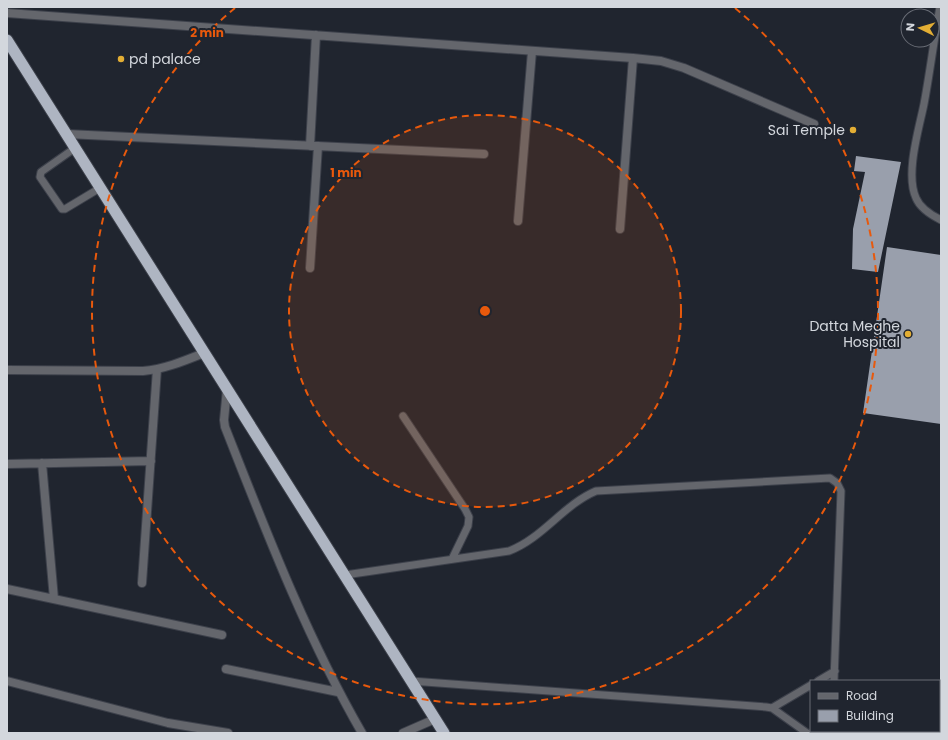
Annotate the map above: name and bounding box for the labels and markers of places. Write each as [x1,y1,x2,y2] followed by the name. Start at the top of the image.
[129,49,201,69] place label: pd palace
[116,54,126,64] marker: pd palace
[768,120,845,140] place label: Sai Temple
[848,125,858,135] marker: Sai Temple
[478,304,492,318] centre of rings
[809,316,900,352] place label: Datta Meghe Hospital
[903,329,913,339] marker: Datta Meghe Hospital

